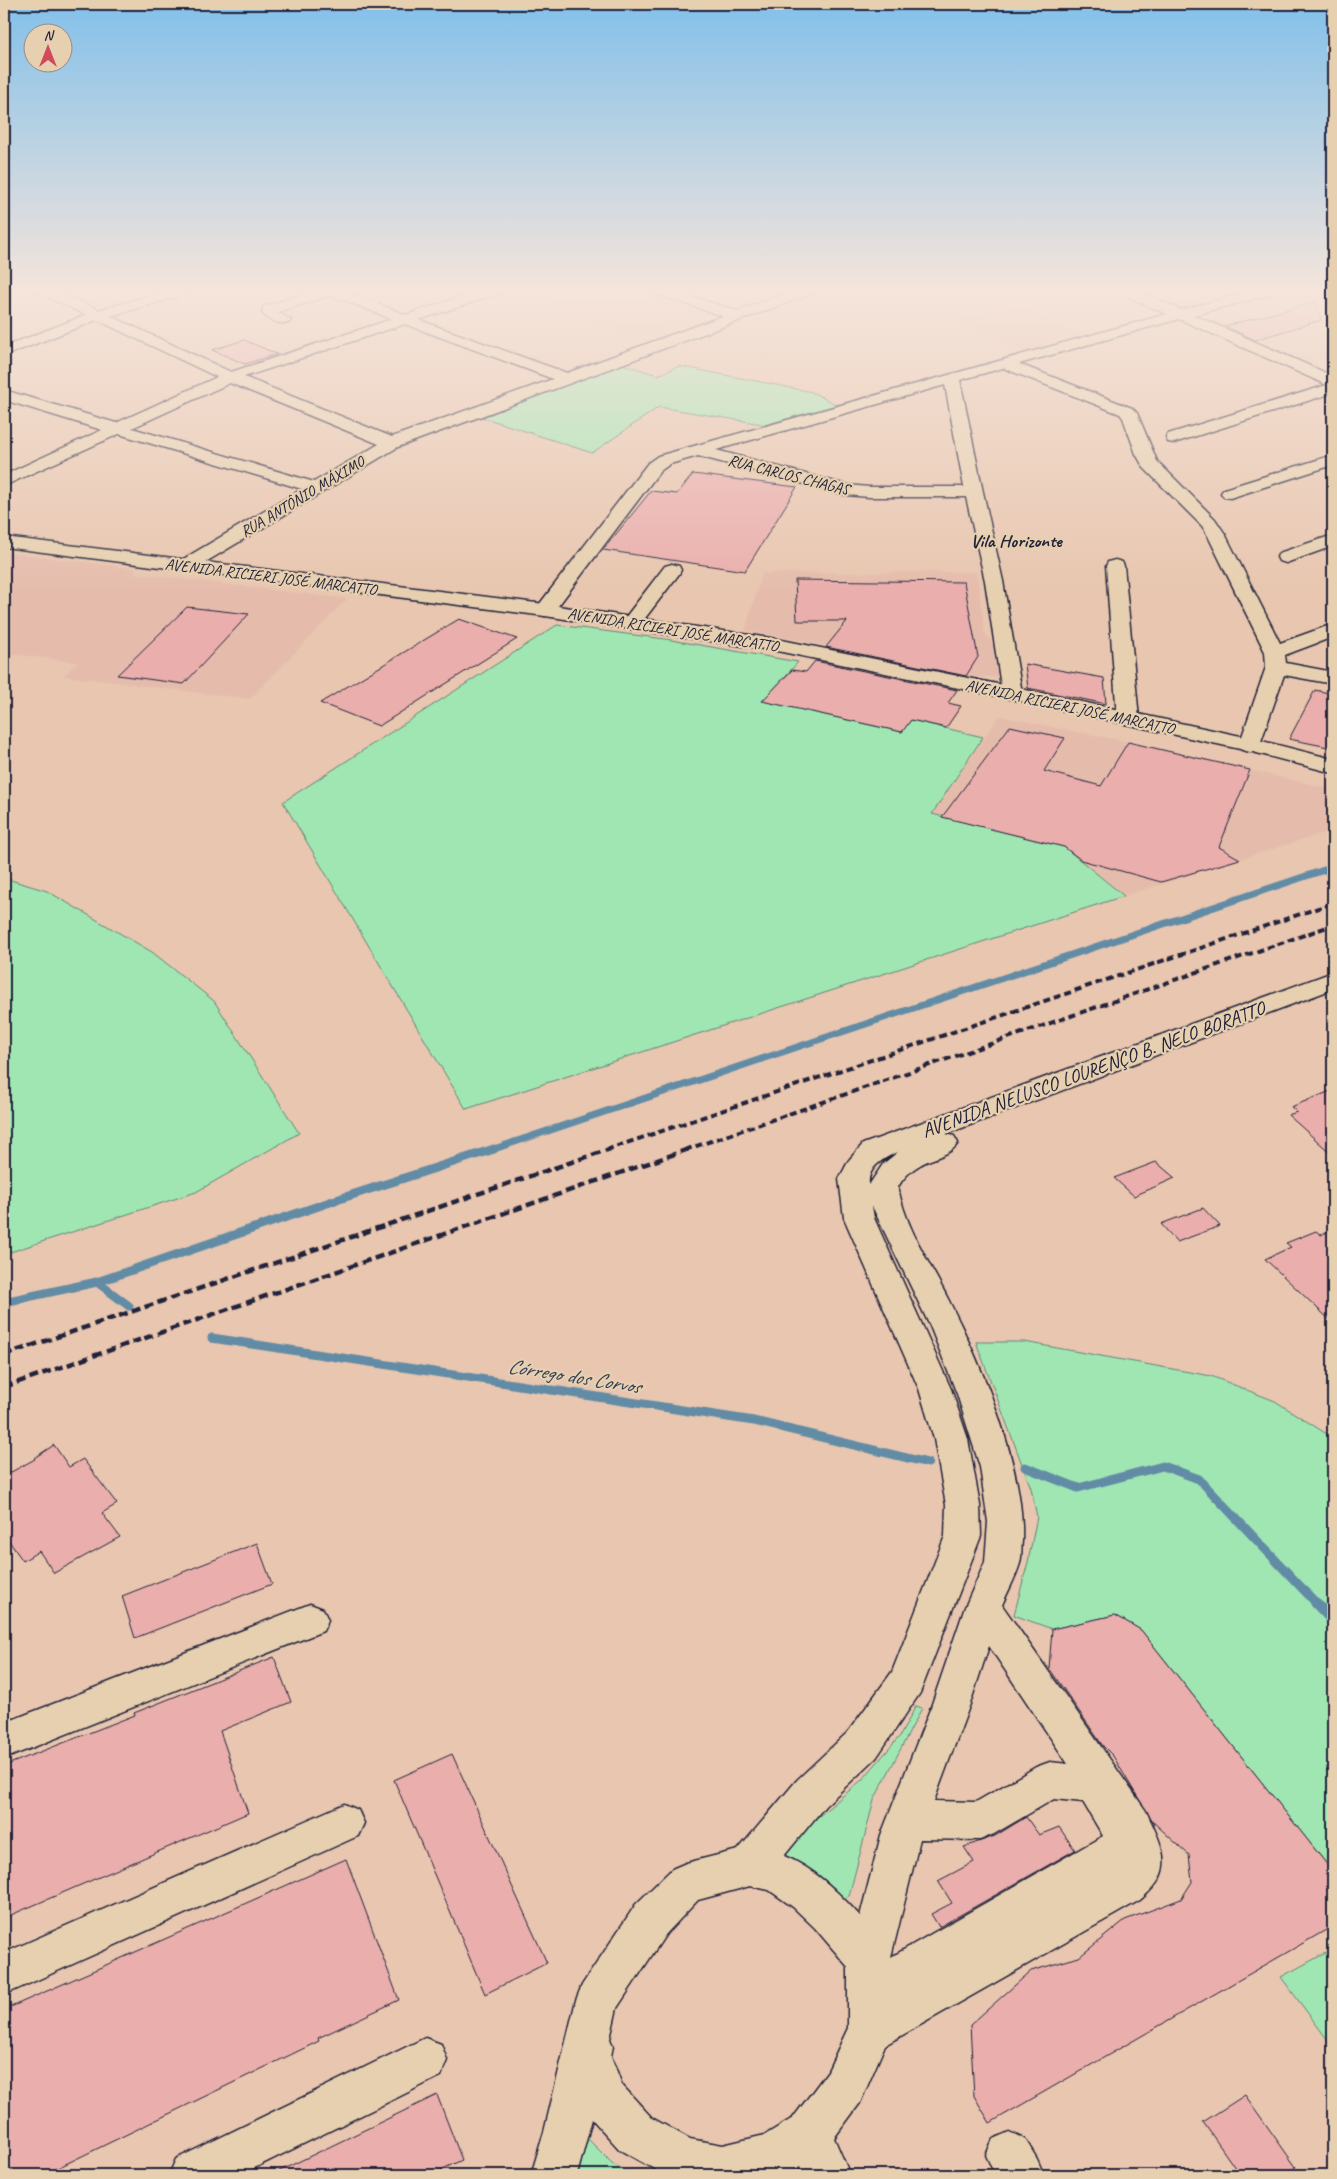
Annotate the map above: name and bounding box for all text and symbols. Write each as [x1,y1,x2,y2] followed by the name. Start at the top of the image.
[22,22,72,72] north arrow
[44,27,55,44] text: N
[726,450,854,500] street label: RUA CARLOS CHAGAS
[237,451,370,542] street label: RUA ANTÔNIO MÁXIMO
[970,529,1063,553] district label: Vila Horizonte
[164,554,380,600] street label: AVENIDA RICIERI JOSÉ MARCATTO
[566,603,782,657] street label: AVENIDA RICIERI JOSÉ MARCATTO
[964,675,1178,739] street label: AVENIDA RICIERI JOSÉ MARCATTO
[918,995,1270,1143] street label: AVENIDA NELUSCO LOURENÇO B. NELO BORATTO
[506,1353,646,1400] water label: Córrego dos Corvos

